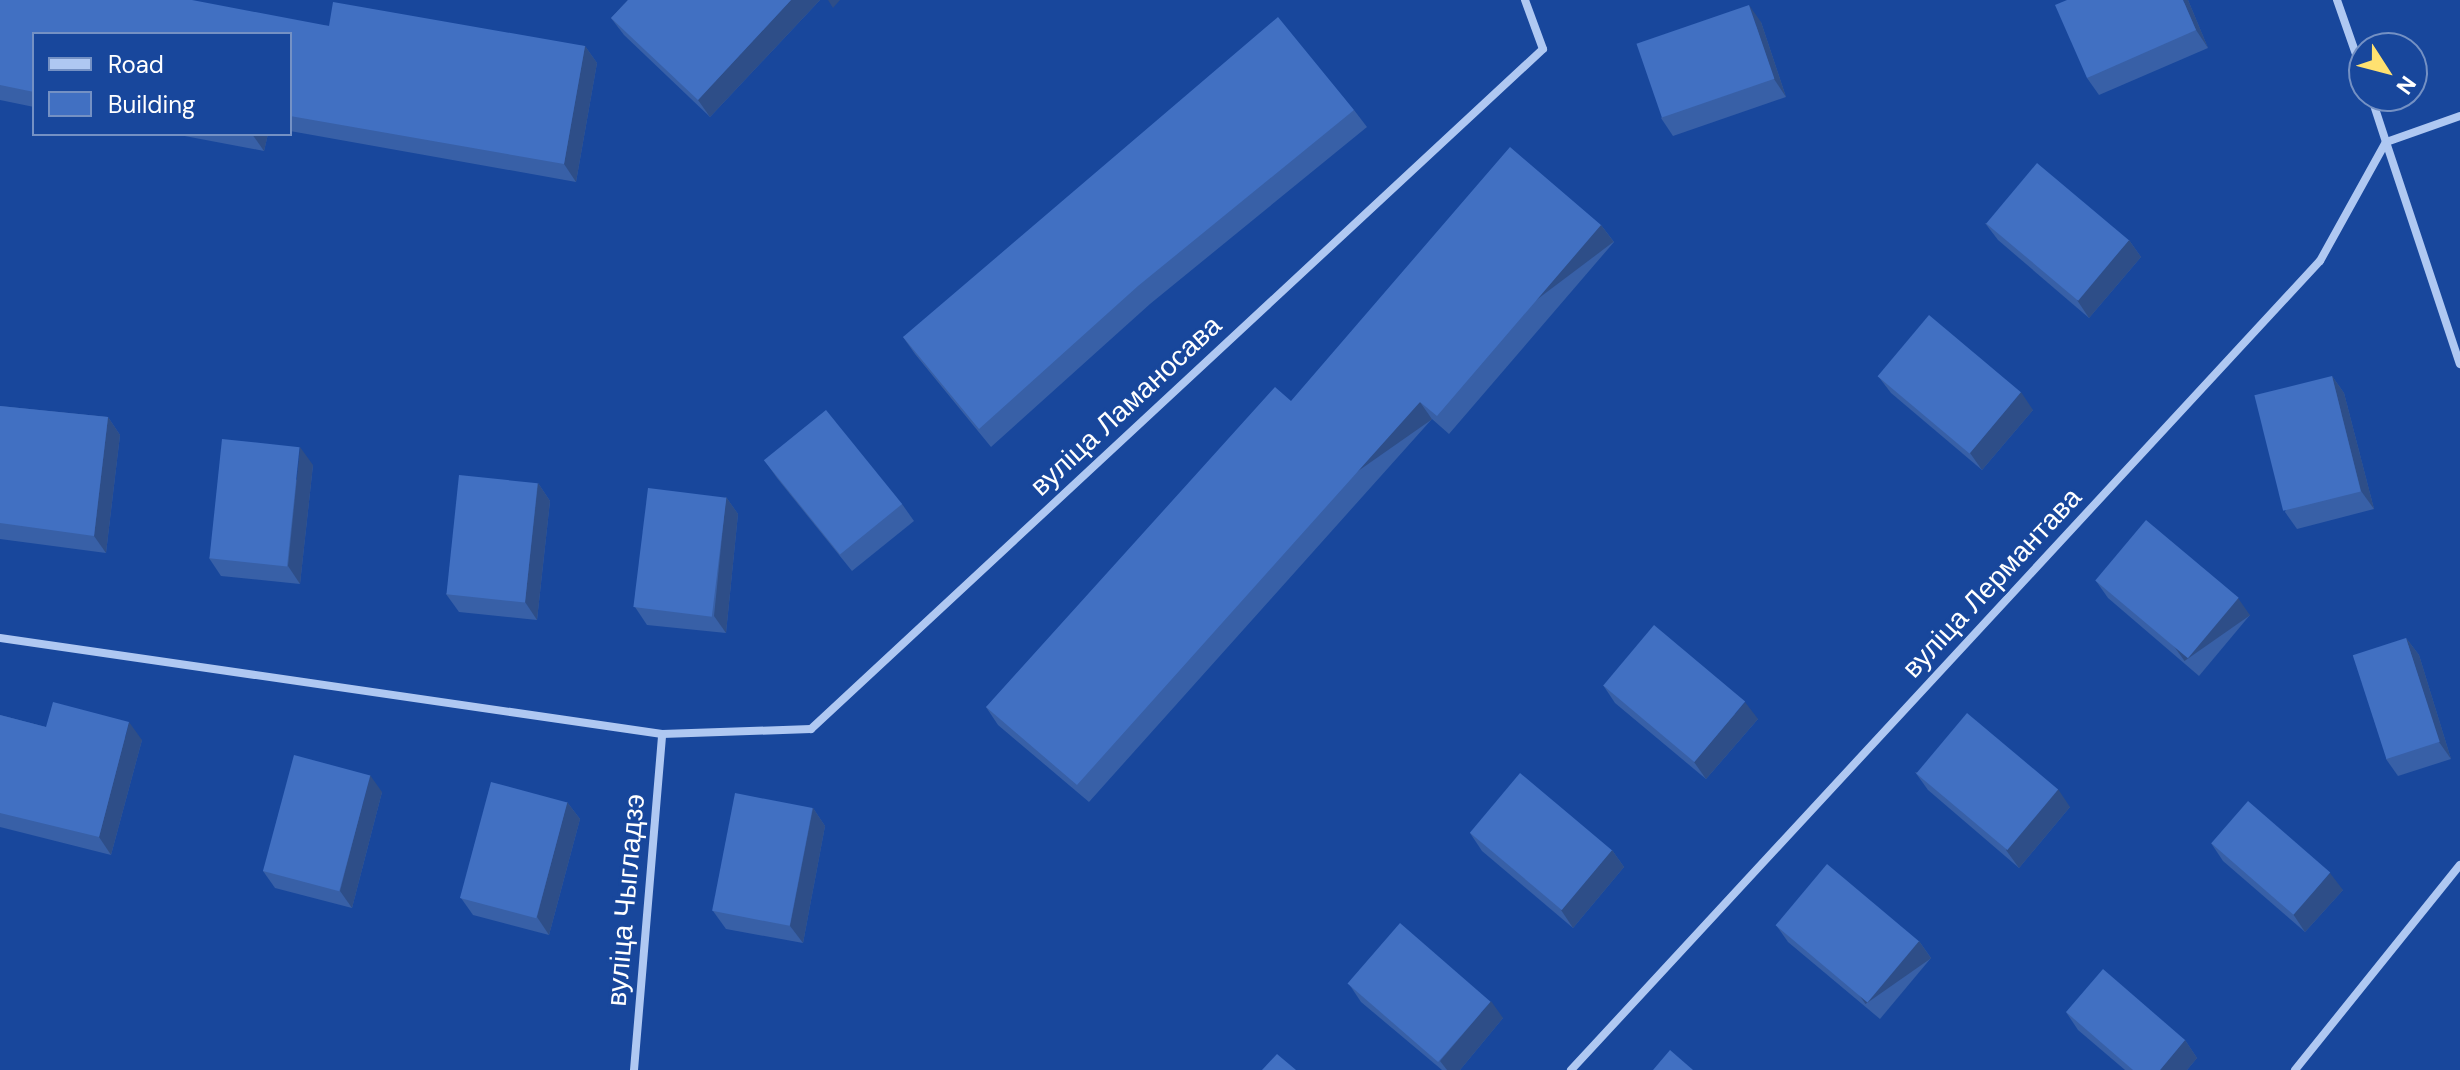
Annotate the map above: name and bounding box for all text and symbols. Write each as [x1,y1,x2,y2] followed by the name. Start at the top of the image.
[32,32,292,136] legend
[2348,32,2428,112] north arrow
[108,49,164,80] text: Road
[2390,70,2423,100] text: N
[108,89,195,120] text: Building
[1024,309,1228,503] street label: вуліца Ламаносава
[1895,481,2089,685] street label: вуліца Лермантава
[600,792,652,1008] street label: вуліца Чыгладзэ

